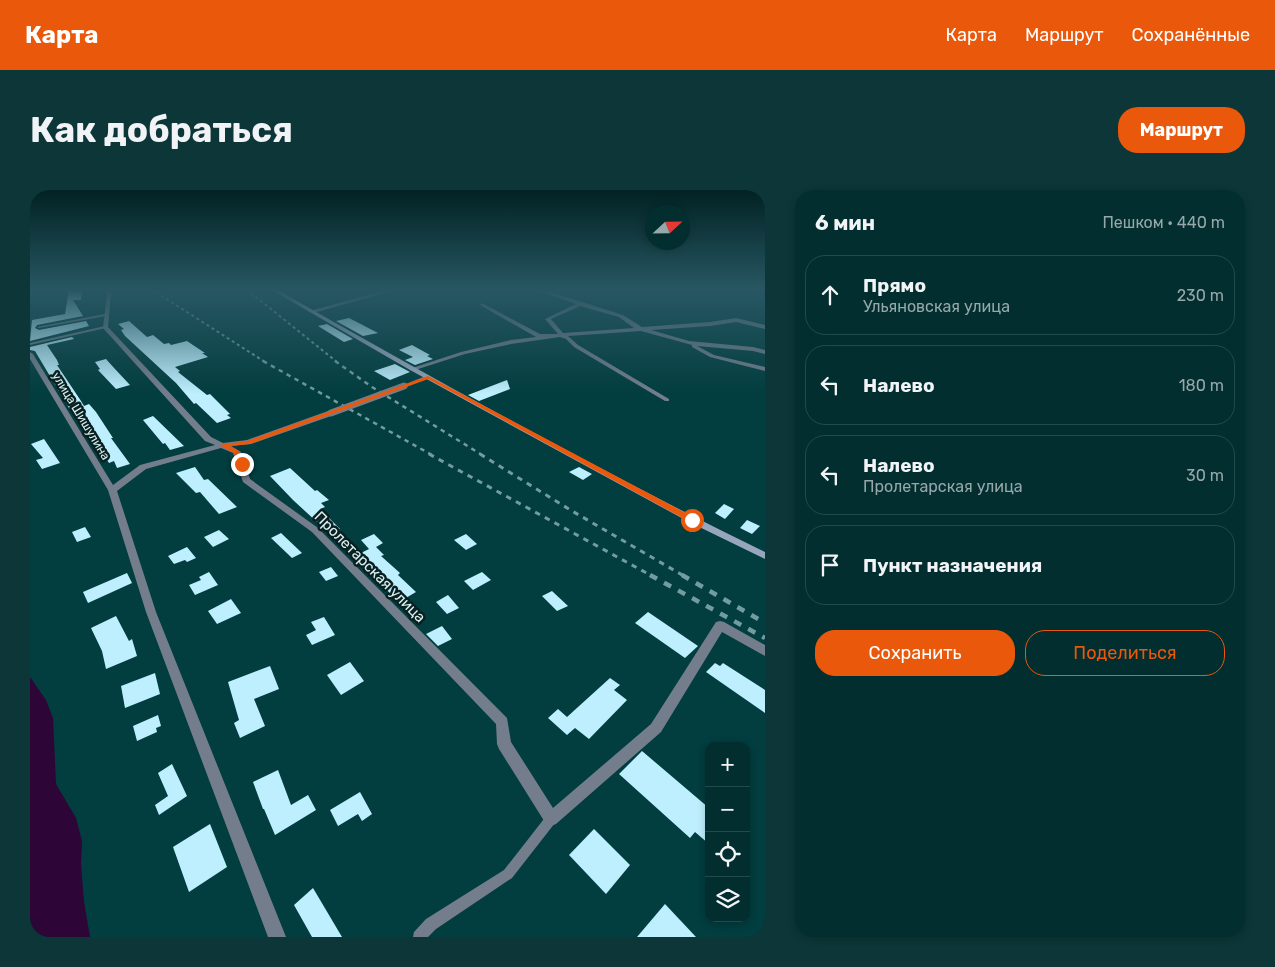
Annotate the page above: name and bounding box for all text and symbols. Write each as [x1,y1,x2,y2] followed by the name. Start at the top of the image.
[25,21,98,49] text: Карта
[946,24,997,46] text: Карта
[1025,24,1104,46] text: Маршрут
[1132,24,1250,46] text: Сохранённые
[1118,107,1245,153] button: Маршрут
[30,109,293,151] text: Как добраться
[645,205,690,250] north arrow
[815,210,875,235] text: 6 мин
[1102,213,1225,232] text: Пешком · 440 m
[863,274,926,297] text: Прямо
[816,281,844,309] icon: ahead
[1177,286,1224,305] text: 230 m
[863,297,1010,316] text: Ульяновская улица
[49,369,113,463] street label: улица Шишулина
[816,371,844,399] icon: left
[863,374,935,397] text: Налево
[1179,376,1224,395] text: 180 m
[231,453,254,476] route end
[863,454,935,477] text: Налево
[816,461,844,489] icon: left
[1186,466,1224,485] text: 30 m
[863,477,1023,496] text: Пролетарская улица
[311,508,429,626] street label: Пролетарская улица
[681,509,704,532] route start
[816,551,844,579] icon: arrive
[863,554,1042,577] text: Пункт назначения
[815,630,1015,676] button: Сохранить
[1025,630,1225,676] button: Поделиться
[705,742,750,922] map controls
[705,742,750,787] button: +
[705,787,750,832] button: −
[705,832,750,877] button: locate
[705,877,750,922] button: layers

